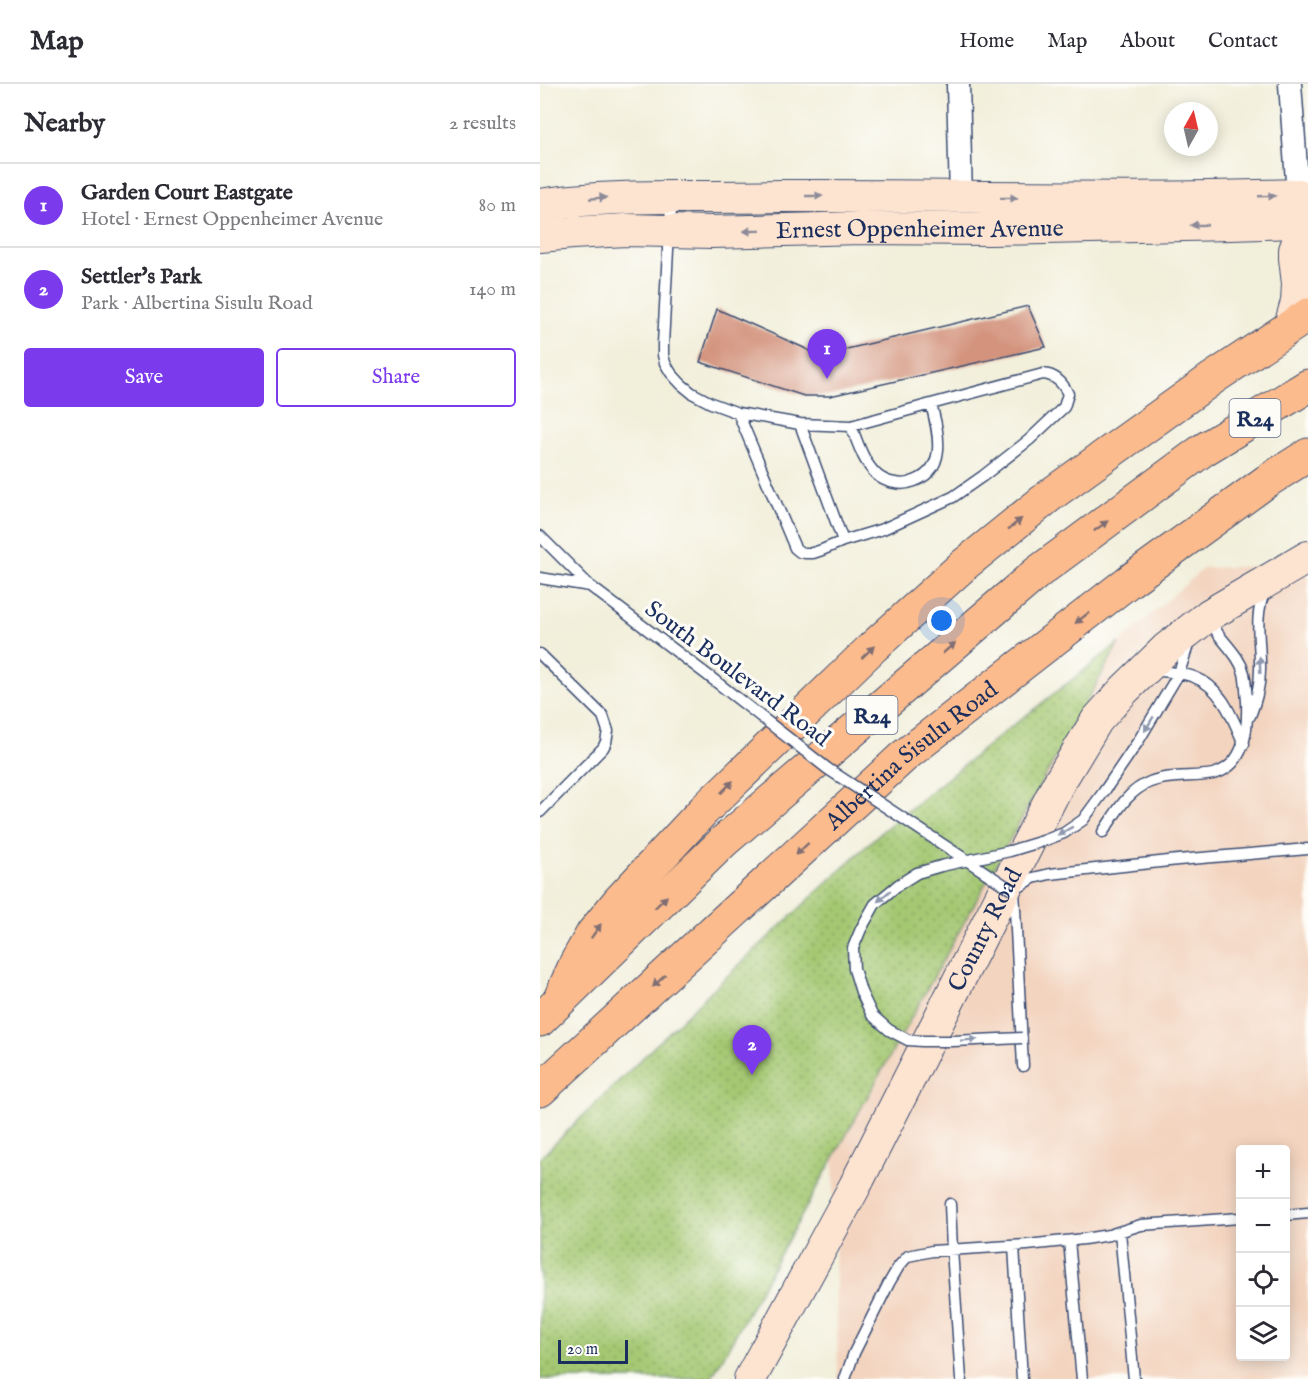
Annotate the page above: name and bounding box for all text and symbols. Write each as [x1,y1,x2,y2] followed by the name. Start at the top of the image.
[30,24,84,59] text: Map
[959,28,1014,55] text: Home
[1047,28,1087,55] text: Map
[1120,28,1175,55] text: About
[1208,28,1278,55] text: Contact
[1164,102,1218,156] north arrow
[24,107,105,140] text: Nearby
[449,111,516,136] text: 2 results
[81,179,293,207] text: Garden Court Eastgate
[805,191,824,201] one-way arrow
[1257,192,1276,201] one-way arrow
[40,193,47,218] text: 1
[479,193,516,218] text: 80 m
[589,193,608,203] one-way arrow
[999,193,1018,203] one-way arrow
[81,207,383,232] text: Hotel · Ernest Oppenheimer Avenue
[775,213,1064,247] street label: Ernest Oppenheimer Avenue
[1190,220,1209,230] one-way arrow
[743,226,762,236] one-way arrow
[81,263,202,291] text: Settler's Park
[39,277,48,302] text: 2
[469,277,516,302] text: 140 m
[81,291,313,316] text: Park · Albertina Sisulu Road
[808,330,846,379] pin: 1
[24,348,264,407] button: Save
[276,348,516,407] button: Share
[1230,399,1280,437] road number: R24
[1007,518,1022,530] one-way arrow
[1093,520,1108,532] one-way arrow
[638,594,836,754] street label: South Boulevard Road
[927,606,956,635] your location
[1074,611,1089,623] one-way arrow
[941,642,956,655] one-way arrow
[860,645,875,659] one-way arrow
[1255,656,1264,675] one-way arrow
[818,675,1005,838] street label: Albertina Sisulu Road
[846,696,898,734] road number: R24
[1143,716,1154,732] one-way arrow
[720,780,735,794] one-way arrow
[1056,826,1073,836] one-way arrow
[795,842,810,856] one-way arrow
[942,863,1030,997] street label: County Road
[876,890,892,903] one-way arrow
[654,895,669,909] one-way arrow
[590,923,602,939] one-way arrow
[652,974,667,987] one-way arrow
[732,1026,772,1075] pin: 2
[960,1035,979,1045] one-way arrow
[1236,1145,1290,1361] map controls
[1236,1145,1290,1199] button: +
[1236,1199,1290,1253] button: −
[1236,1253,1290,1307] button: locate
[1236,1307,1290,1361] button: layers
[558,1337,628,1364] scale bar
[567,1340,598,1360] text: 20 m

